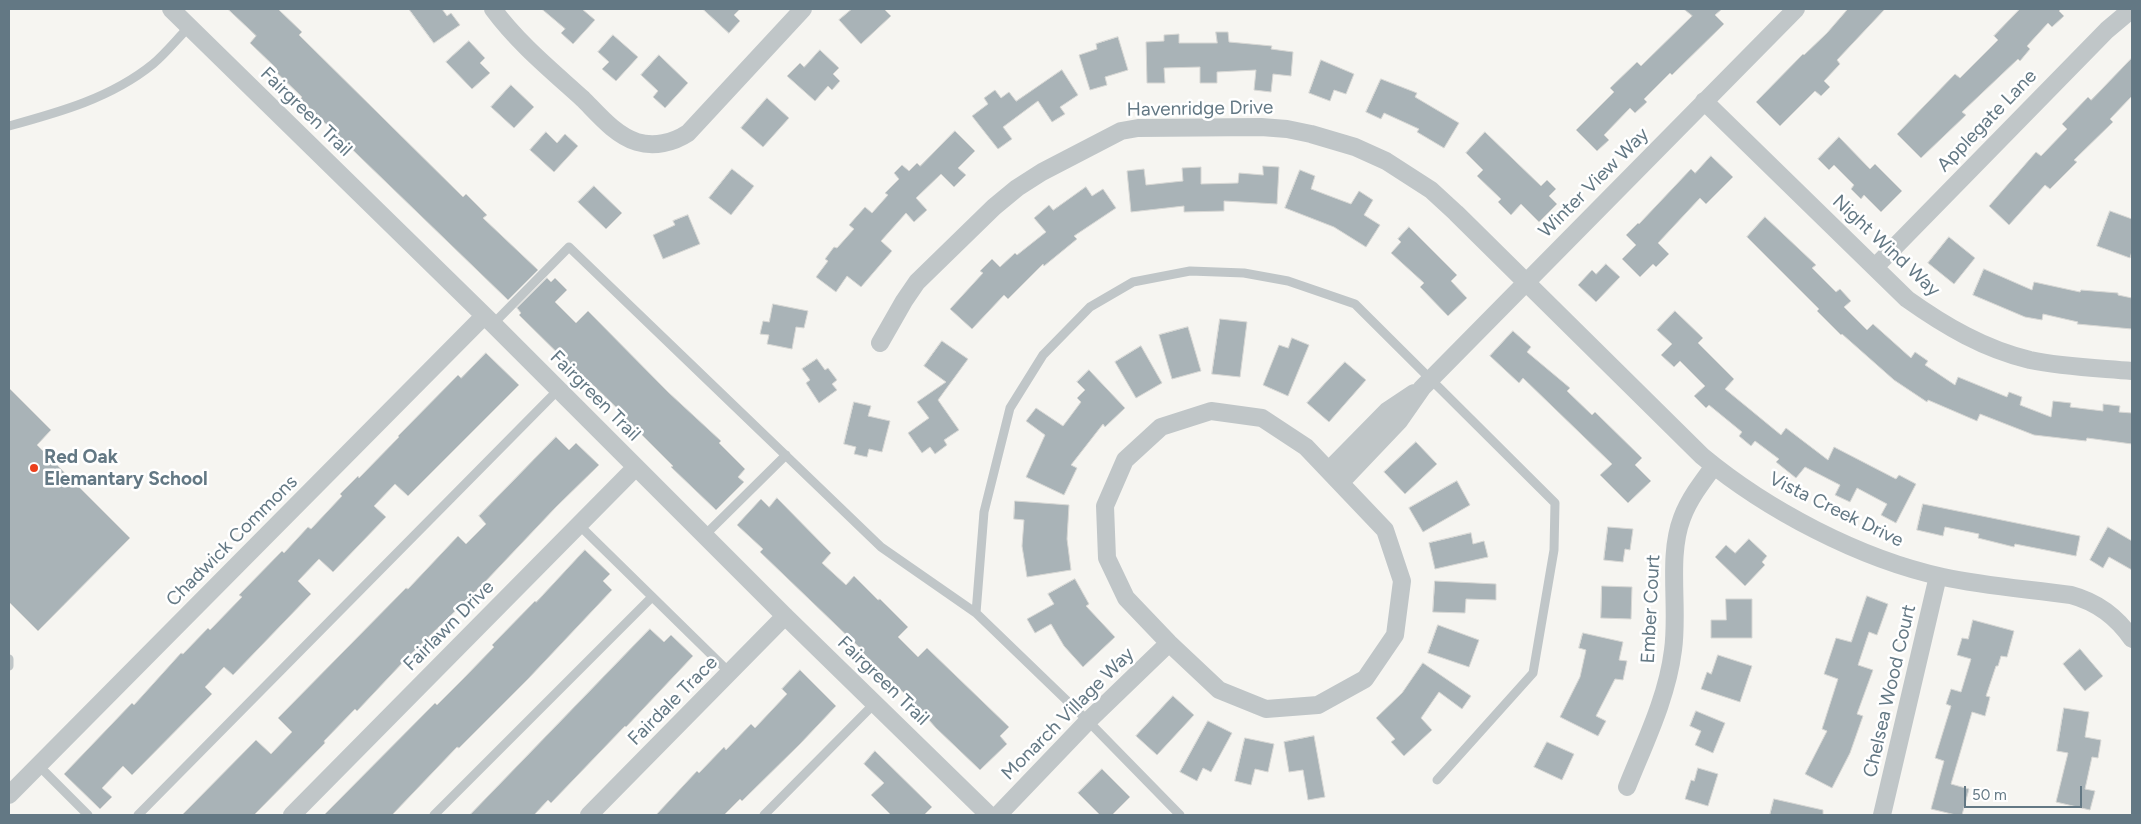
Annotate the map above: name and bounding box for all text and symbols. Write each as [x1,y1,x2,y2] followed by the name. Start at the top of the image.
[255,63,357,161] street label: Fairgreen Trail
[1932,65,2042,177] street label: Applegate Lane
[1127,96,1273,122] street label: Havenridge Drive
[1534,123,1654,243] street label: Winter View Way
[1827,190,1945,302] street label: Night Wind Way
[545,346,645,446] street label: Fairgreen Trail
[44,446,208,490] place label: Red Oak Elemantary School
[28,462,40,474] marker: Red Oak Elemantary School
[1765,468,1907,552] street label: Vista Creek Drive
[162,471,302,611] street label: Chadwick Commons
[1637,554,1665,664] street label: Ember Court
[399,576,499,676] street label: Fairlawn Drive
[1859,602,1921,780] street label: Chelsea Wood Court
[832,632,934,730] street label: Fairgreen Trail
[997,643,1139,785] street label: Monarch Village Way
[624,652,722,750] street label: Fairdale Trace
[1966,776,2084,808] scale bar
[1972,786,2007,804] text: 50 m

